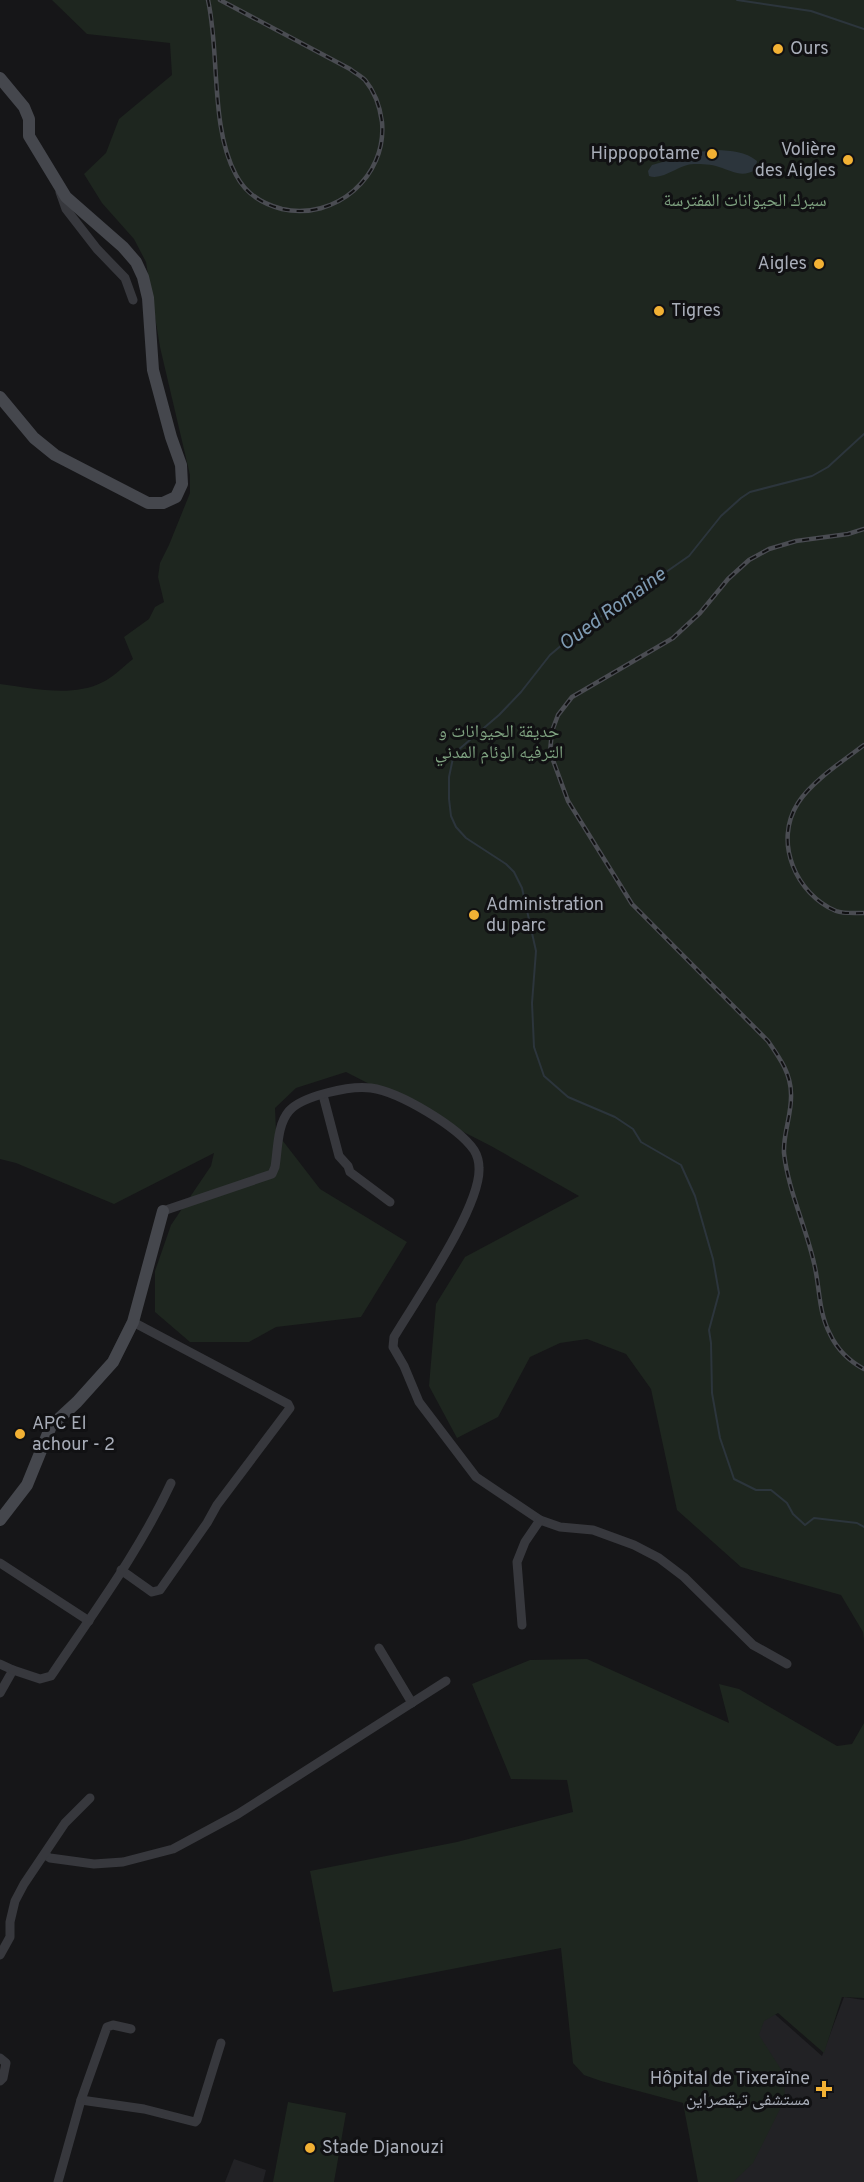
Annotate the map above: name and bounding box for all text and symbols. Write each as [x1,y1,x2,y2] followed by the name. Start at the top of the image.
[790,38,829,61] place label: Ours
[771,42,785,56] marker: Ours
[755,139,836,183] place label: Volière des Aigles
[590,143,700,166] place label: Hippopotame
[705,147,719,161] marker: Hippopotame
[841,153,855,167] marker: Volière des Aigles
[663,190,827,213] park label: سيرك الحيوانات المفترسة
[757,253,807,276] place label: Aigles
[812,257,826,271] marker: Aigles
[671,300,721,323] place label: Tigres
[652,304,666,318] marker: Tigres
[554,562,672,658] water label: Oued Romaine
[435,721,563,766] park label: حديقة الحيوانات و الترفيه الوئام المدني
[486,894,604,938] place label: Administration du parc
[467,908,481,922] marker: Administration du parc
[32,1413,115,1457] place label: APC El achour - 2
[13,1427,27,1441] marker: APC El achour - 2
[650,2068,810,2112] place label: Hôpital de Tixeraïne مستشفى تيقصراين
[815,2080,833,2098] marker: Hôpital de Tixeraïne مستشفى تيقصراين
[322,2137,444,2160] place label: Stade Djanouzi
[303,2141,317,2155] marker: Stade Djanouzi

